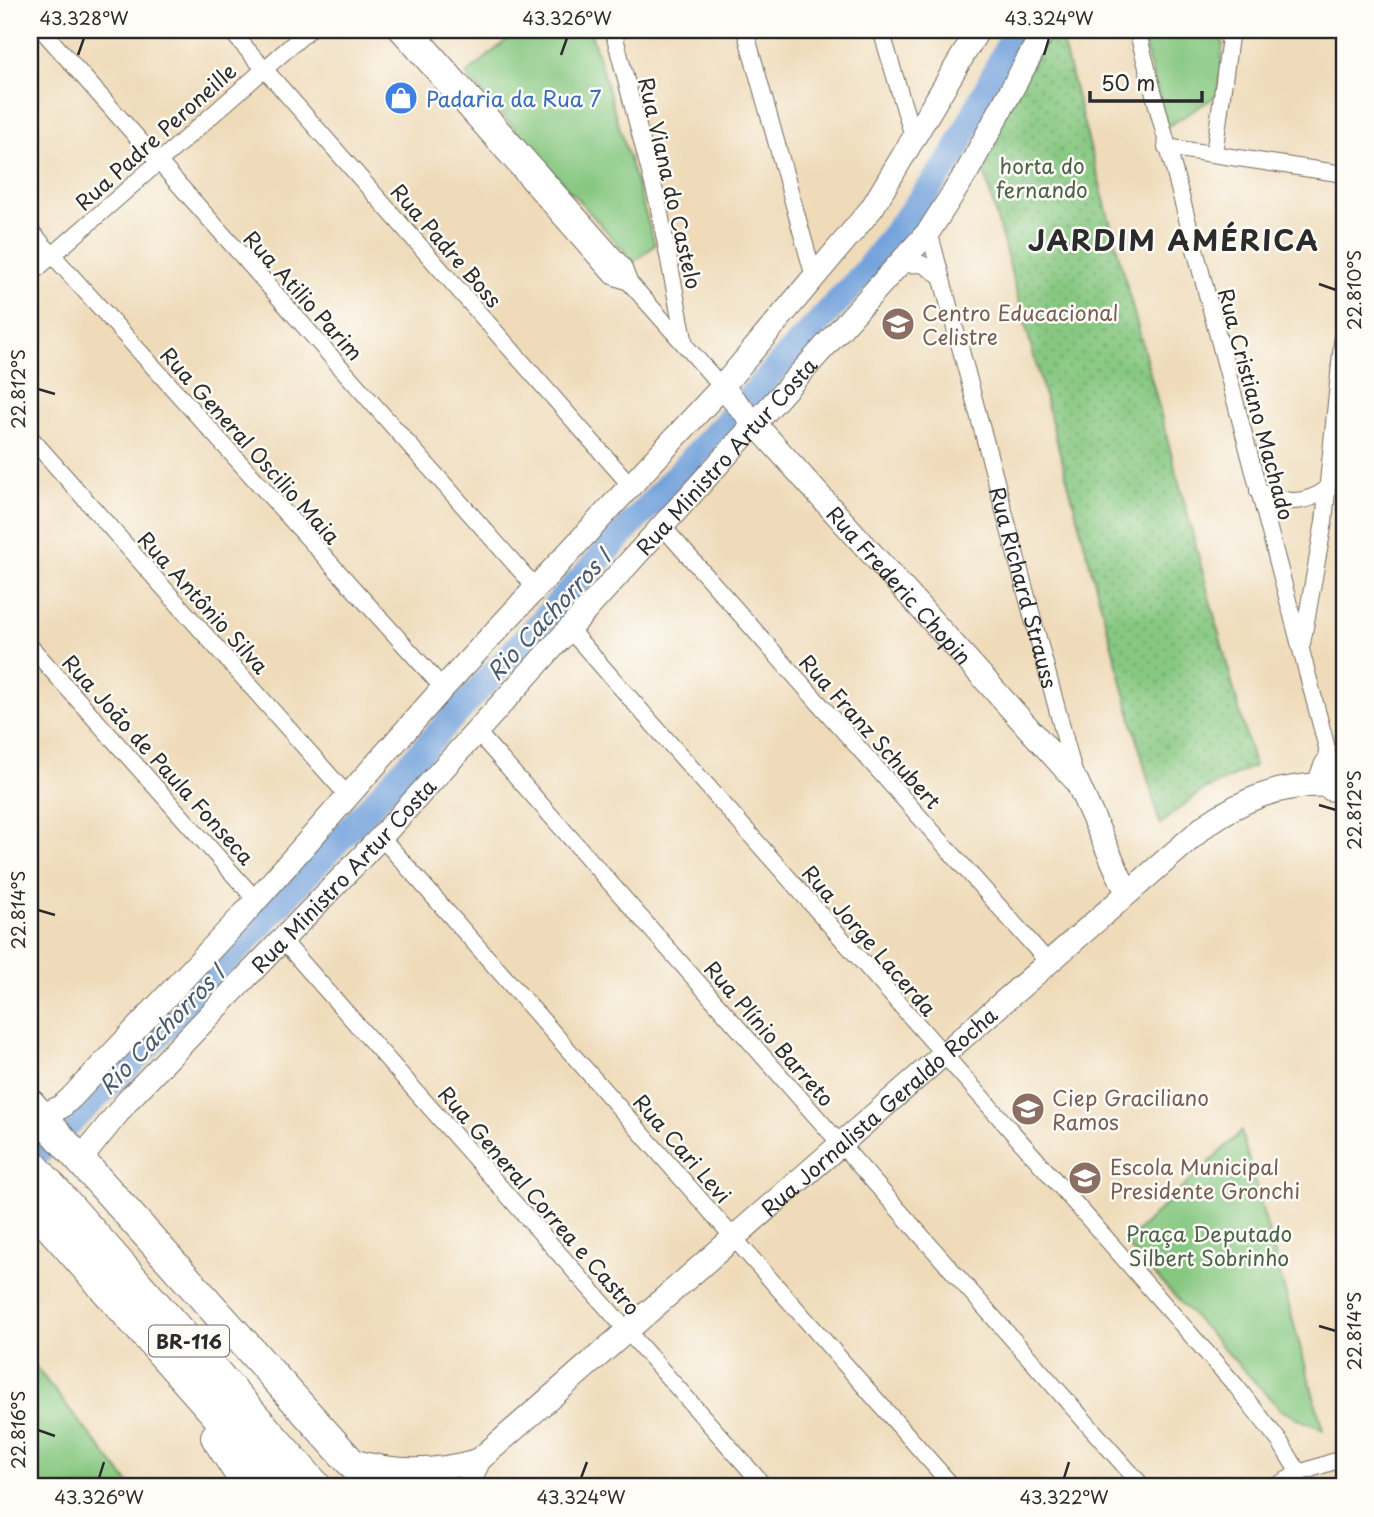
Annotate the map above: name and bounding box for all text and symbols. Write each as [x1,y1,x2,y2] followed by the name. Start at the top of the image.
[40,4,129,31] text: 43.328°W
[522,4,612,31] text: 43.326°W
[1004,4,1094,31] text: 43.324°W
[67,55,243,217] street label: Rua Padre Peroneille
[1090,60,1202,104] scale bar
[1101,66,1155,98] text: 50 m
[631,74,711,292] street label: Rua Viana do Castelo
[382,79,420,117] shop icon: Padaria da Rua 7
[426,82,602,114] place label: Padaria da Rua 7
[996,149,1088,205] park label: horta do fernando
[384,176,510,314] street label: Rua Padre Boss
[1028,218,1320,261] district label: JARDIM AMÉRICA
[237,223,371,367] street label: Rua Atilio Parim
[1340,250,1367,330] text: 22.810°S
[1211,285,1303,523] street label: Rua Cristiano Machado
[922,296,1118,352] place label: Centro Educacional Celistre
[879,305,917,343] school or university icon: Centro Educacional Celistre
[154,339,349,551] street label: Rua General Oscilio Maia
[4,349,31,429] text: 22.812°S
[628,349,824,562] street label: Rua Ministro Artur Costa
[982,483,1067,692] street label: Rua Richard Strauss
[820,498,980,671] street label: Rua Frederic Chopin
[131,524,277,680] street label: Rua Antônio Silva
[478,538,620,688] water label: Rio Cachorros I
[793,646,949,816] street label: Rua Franz Schubert
[56,647,262,871] street label: Rua João de Paula Fonseca
[1340,770,1367,850] text: 22.812°S
[243,771,443,980] street label: Rua Ministro Artur Costa
[795,857,945,1023] street label: Rua Jorge Lacerda
[4,870,31,950] text: 22.814°S
[698,953,842,1113] street label: Rua Plínio Barreto
[90,954,234,1102] water label: Rio Cachorros I
[753,998,1004,1223] street label: Rua Jornalista Geraldo Rocha
[431,1078,649,1322] street label: Rua General Correa e Castro
[1052,1081,1209,1137] place label: Ciep Graciliano Ramos
[626,1086,740,1210] street label: Rua Cari Levi
[1009,1090,1047,1128] school or university icon: Ciep Graciliano Ramos
[1110,1150,1300,1206] place label: Escola Municipal Presidente Gronchi
[1066,1159,1104,1197] school or university icon: Escola Municipal Presidente Gronchi
[1126,1217,1292,1273] park label: Praça Deputado Silbert Sobrinho
[1340,1291,1367,1371] text: 22.814°S
[149,1326,229,1357] road number: BR-116
[4,1391,31,1469] text: 22.816°S
[54,1483,144,1510] text: 43.326°W
[536,1483,626,1510] text: 43.324°W
[1019,1483,1109,1510] text: 43.322°W

